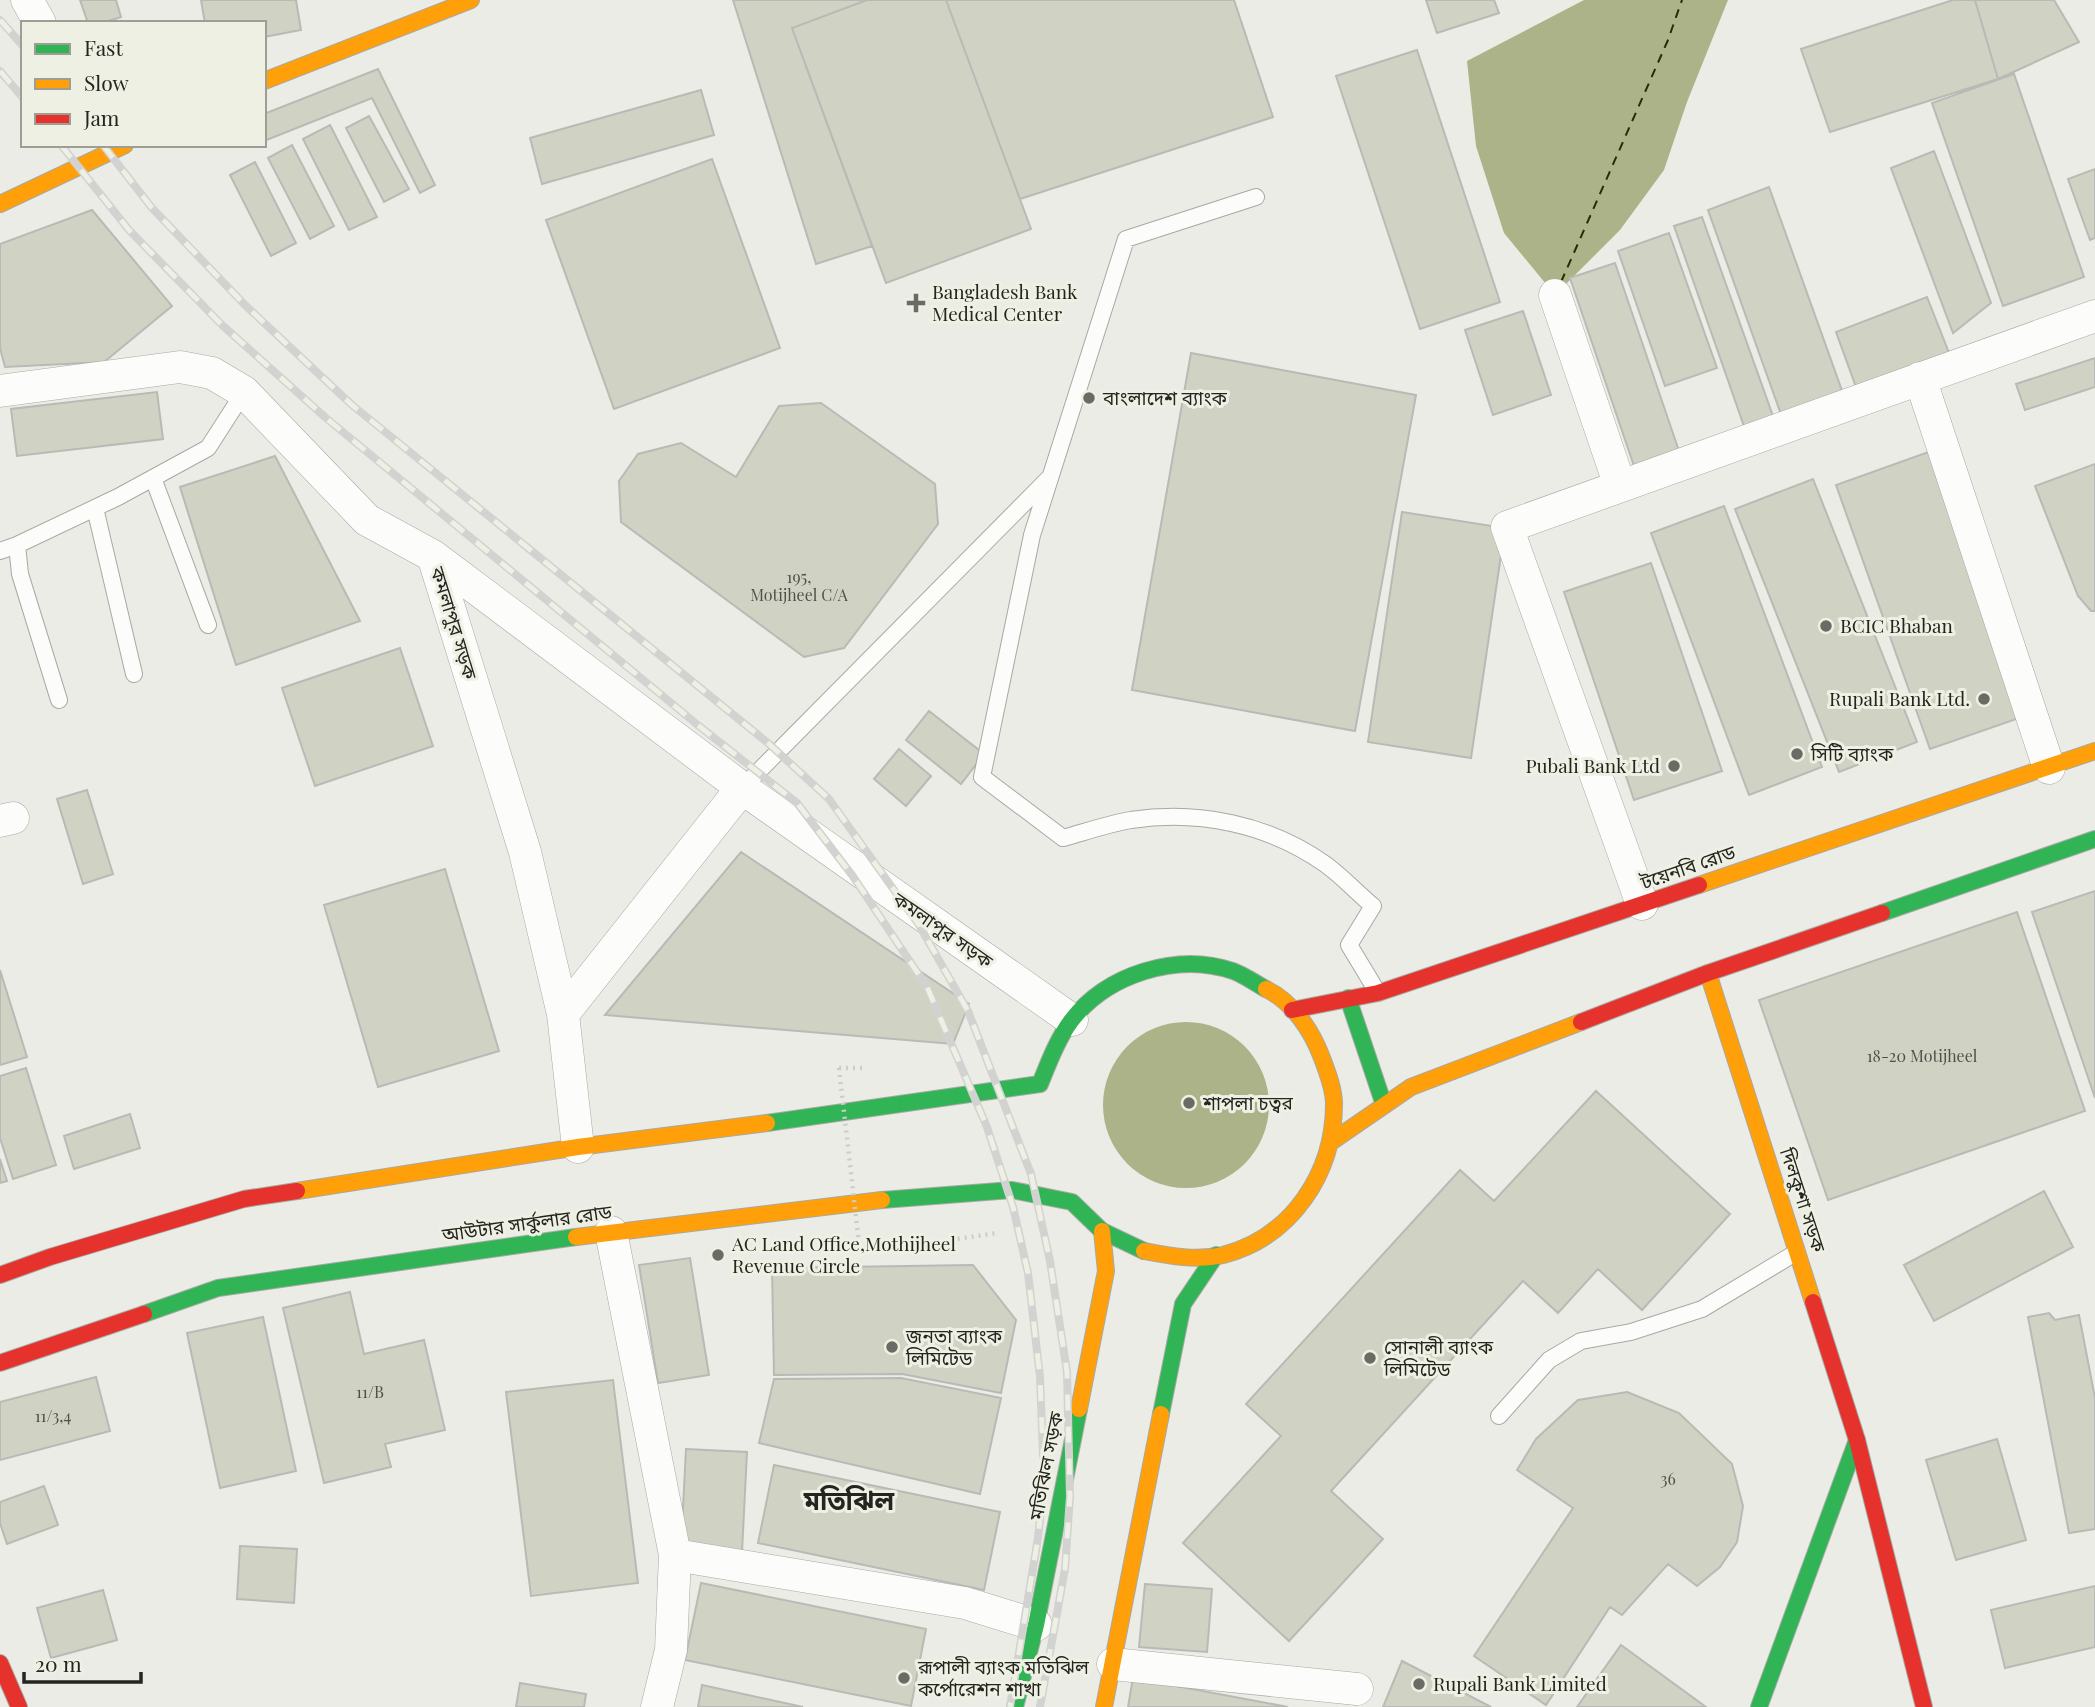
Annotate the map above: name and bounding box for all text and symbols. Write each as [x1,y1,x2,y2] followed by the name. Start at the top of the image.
[21,21,266,147] legend
[84,33,123,61] text: Fast
[84,68,129,96] text: Slow
[83,103,120,131] text: Jam
[932,278,1078,326] place label: Bangladesh Bank Medical Center
[906,293,926,313] marker: Bangladesh Bank Medical Center
[1102,384,1228,410] place label: বাংলাদেশ ব্যাংক
[1081,390,1097,406] marker: বাংলাদেশ ব্যাংক
[425,562,485,683] street label: কমলাপুর সড়ক
[750,566,849,605] house number: 195, Motijheel C/A
[1840,612,1953,638] place label: BCIC Bhaban
[1818,618,1834,634] marker: BCIC Bhaban
[1829,685,1970,711] place label: Rupali Bank Ltd.
[1976,691,1992,707] marker: Rupali Bank Ltd.
[1810,740,1894,766] place label: সিটি ব্যাংক
[1789,746,1805,762] marker: সিটি ব্যাংক
[1525,752,1660,778] place label: Pubali Bank Ltd
[1666,758,1682,774] marker: Pubali Bank Ltd
[1636,838,1739,895] street label: টয়েনবি রোড
[888,885,999,974] street label: কমলাপুর সড়ক
[1867,1045,1978,1066] house number: 18-20 Motijheel
[1202,1089,1294,1115] place label: শাপলা চত্বর
[1181,1095,1197,1111] marker: শাপলা চত্বর
[1775,1143,1833,1256] street label: দিলকুশা সড়ক
[439,1197,614,1247] street label: আউটার সার্কুলার রোড
[731,1230,956,1278] place label: AC Land Office,Mothijheel Revenue Circle
[710,1247,726,1263] marker: AC Land Office,Mothijheel Revenue Circle
[905,1322,1003,1370] place label: জনতা ব্যাংক লিমিটেড
[1383,1333,1494,1381] place label: সোনালী ব্যাংক লিমিটেড
[884,1339,900,1355] marker: জনতা ব্যাংক লিমিটেড
[1362,1350,1378,1366] marker: সোনালী ব্যাংক লিমিটেড
[356,1381,384,1402] house number: 11/B
[35,1405,71,1426] house number: 11/3,4
[1022,1409,1068,1523] street label: মতিঝিল সড়ক
[1660,1468,1676,1489] house number: 36
[803,1482,895,1517] district label: মতিঝিল
[24,1640,142,1684] scale bar
[35,1649,82,1677] text: 20 m
[917,1653,1090,1701] place label: রূপালী ব্যাংক মতিঝিল কর্পোরেশন শাখা
[896,1670,912,1686] marker: রূপালী ব্যাংক মতিঝিল কর্পোরেশন শাখা
[1433,1670,1607,1696] place label: Rupali Bank Limited
[1411,1676,1427,1692] marker: Rupali Bank Limited

